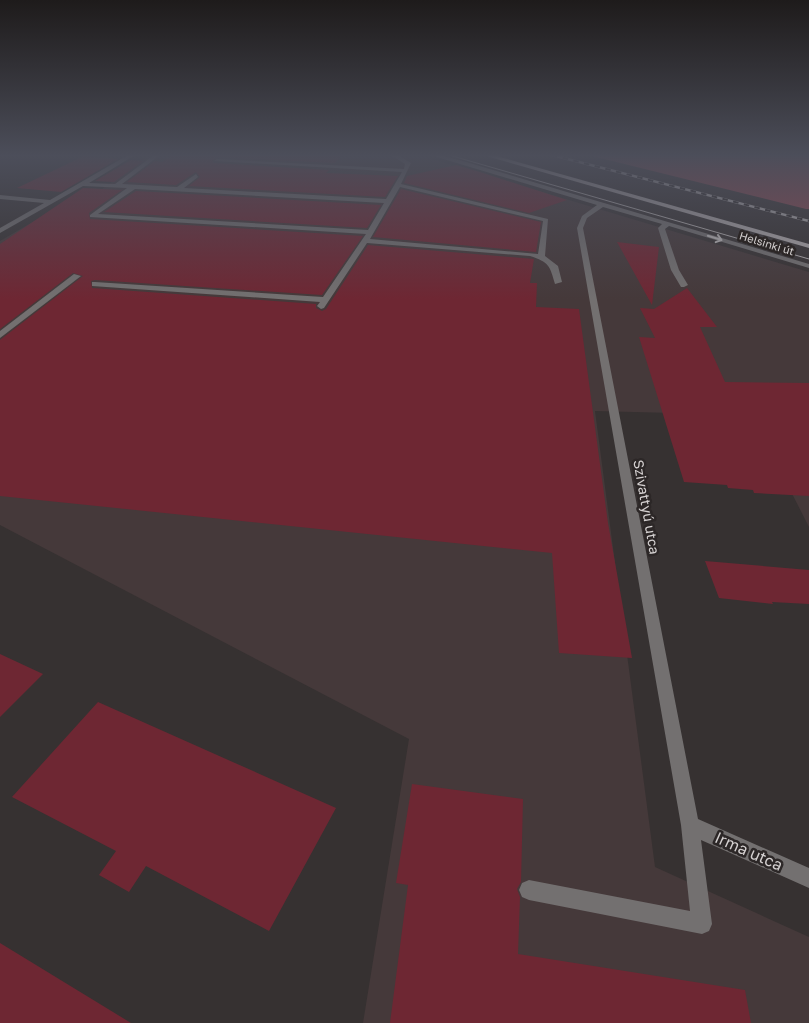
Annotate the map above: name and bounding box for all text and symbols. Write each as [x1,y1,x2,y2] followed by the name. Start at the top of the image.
[738,228,796,258] street label: Helsinki út
[707,234,723,244] one-way arrow
[630,458,664,556] street label: Szivattyú utca
[712,827,786,875] street label: Irma utca

